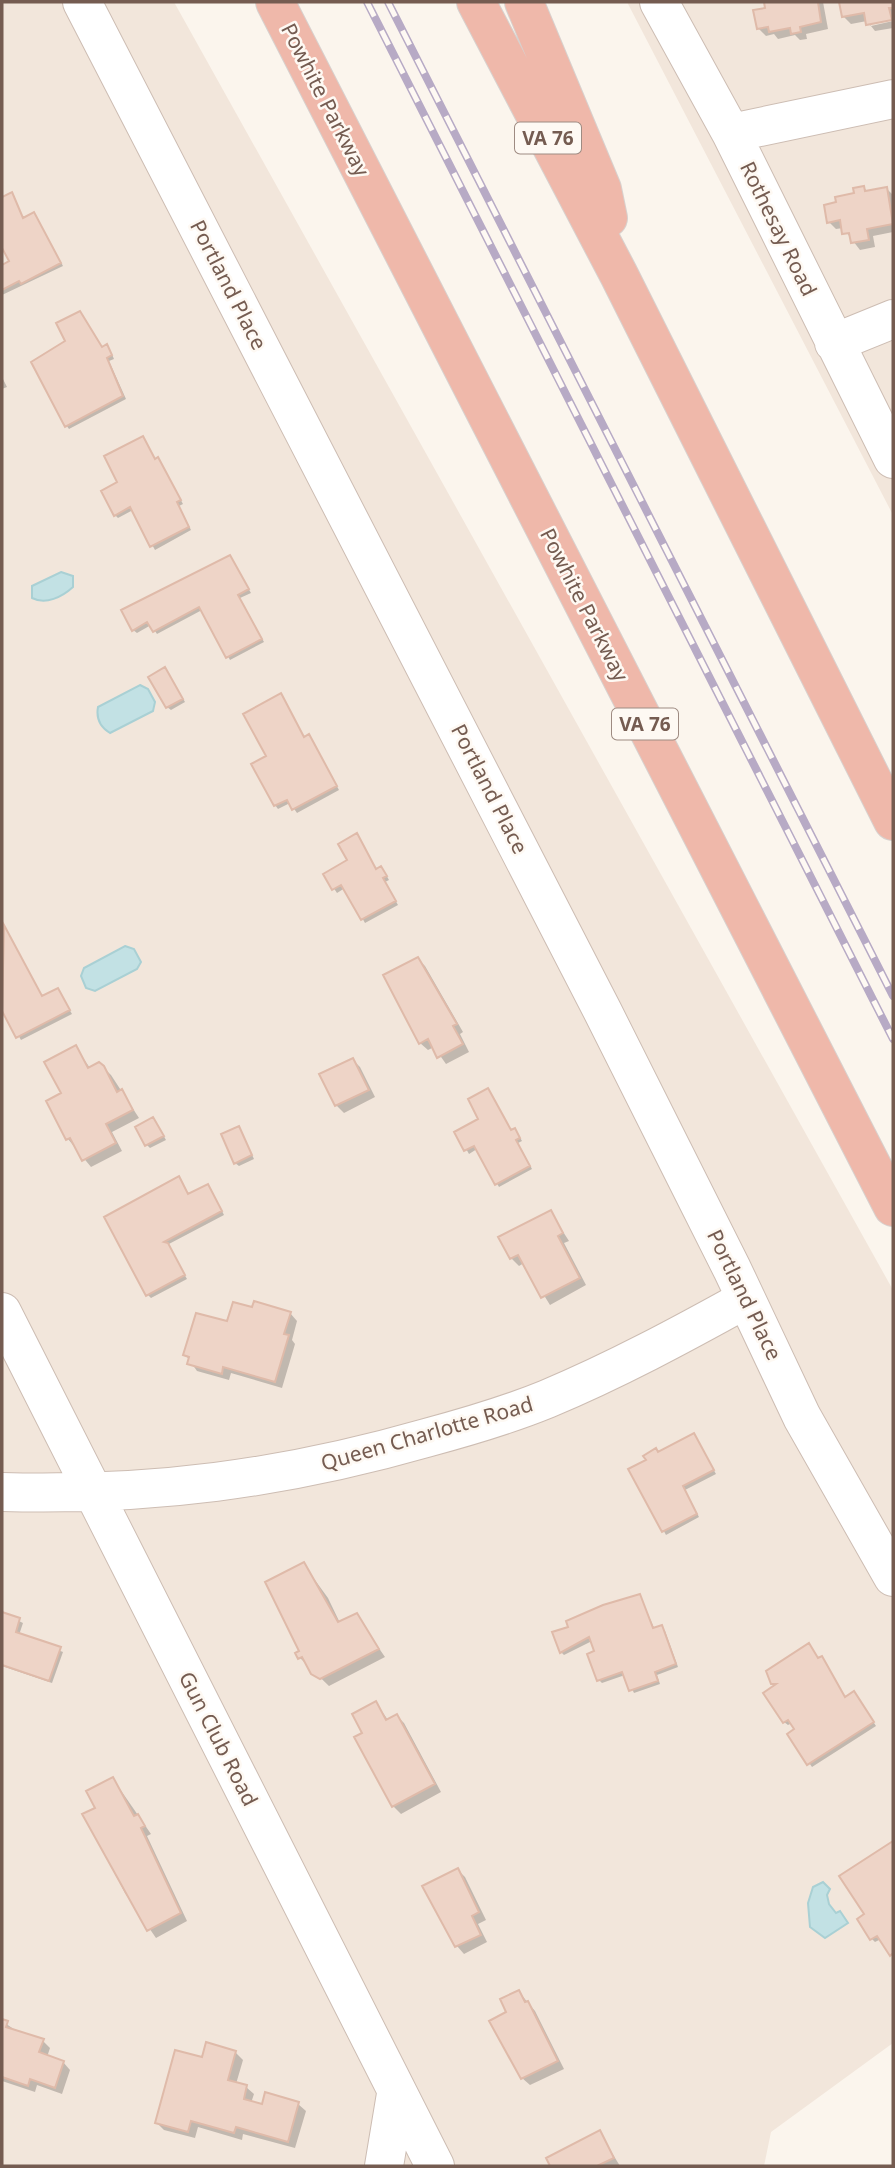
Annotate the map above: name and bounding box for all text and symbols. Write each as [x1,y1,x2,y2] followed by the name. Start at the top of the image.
[275,18,377,181] street label: Powhite Parkway
[515,122,581,154] road number: VA 76
[734,157,824,301] street label: Rothesay Road
[184,215,274,354] street label: Portland Place
[534,523,636,686] street label: Powhite Parkway
[612,708,678,740] road number: VA 76
[445,719,535,858] street label: Portland Place
[701,1225,789,1365] street label: Portland Place
[317,1389,536,1477] street label: Queen Charlotte Road
[173,1667,265,1810] street label: Gun Club Road

